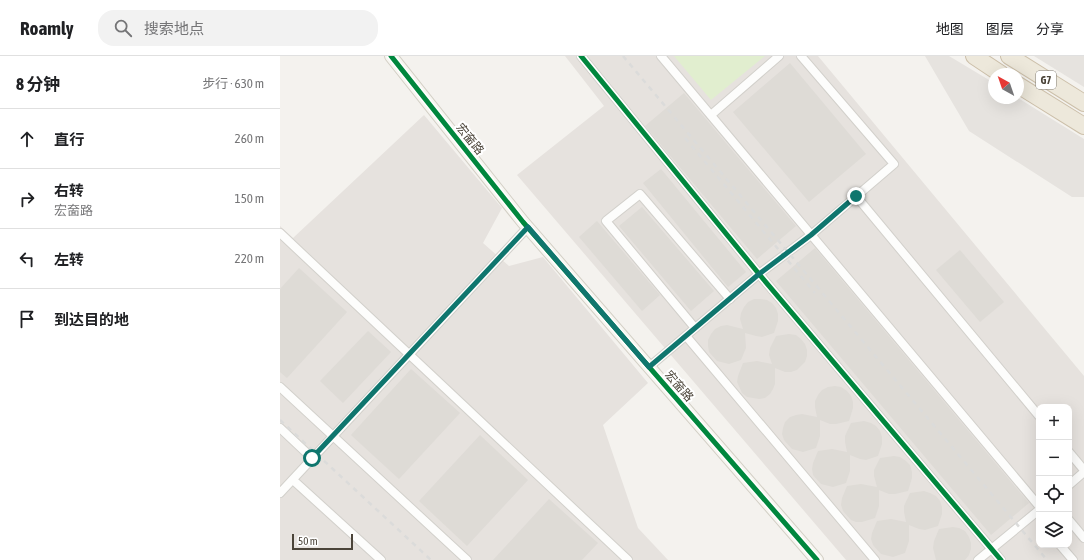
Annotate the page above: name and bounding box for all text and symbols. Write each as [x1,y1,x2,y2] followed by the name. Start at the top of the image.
[98,10,378,46] search box
[20,17,74,39] text: Roamly
[112,17,134,39] icon: search
[144,20,204,37] text: 搜索地点
[936,21,964,37] text: 地图
[986,21,1014,37] text: 图层
[1036,21,1064,37] text: 分享
[988,68,1024,104] north arrow
[1036,71,1056,89] road number: G7
[16,74,60,94] text: 8 分钟
[202,76,264,91] text: 步行 · 630 m
[453,121,487,157] street label: 宏奤路
[16,128,38,150] icon: ahead
[54,131,84,148] text: 直行
[235,131,264,146] text: 260 m
[54,182,84,199] text: 右转
[847,187,865,205] route end
[16,188,38,210] icon: right
[235,191,264,206] text: 150 m
[54,203,93,218] text: 宏奤路
[16,248,38,270] icon: left
[54,251,84,268] text: 左转
[235,251,264,266] text: 220 m
[16,308,38,330] icon: arrive
[54,311,129,328] text: 到达目的地
[662,368,696,404] street label: 宏奤路
[1036,404,1072,548] map controls
[1036,404,1072,440] button: +
[1036,440,1072,476] button: −
[303,449,321,467] route start
[1036,476,1072,512] button: locate
[1036,512,1072,548] button: layers
[292,532,353,551] scale bar
[298,535,318,547] text: 50 m

